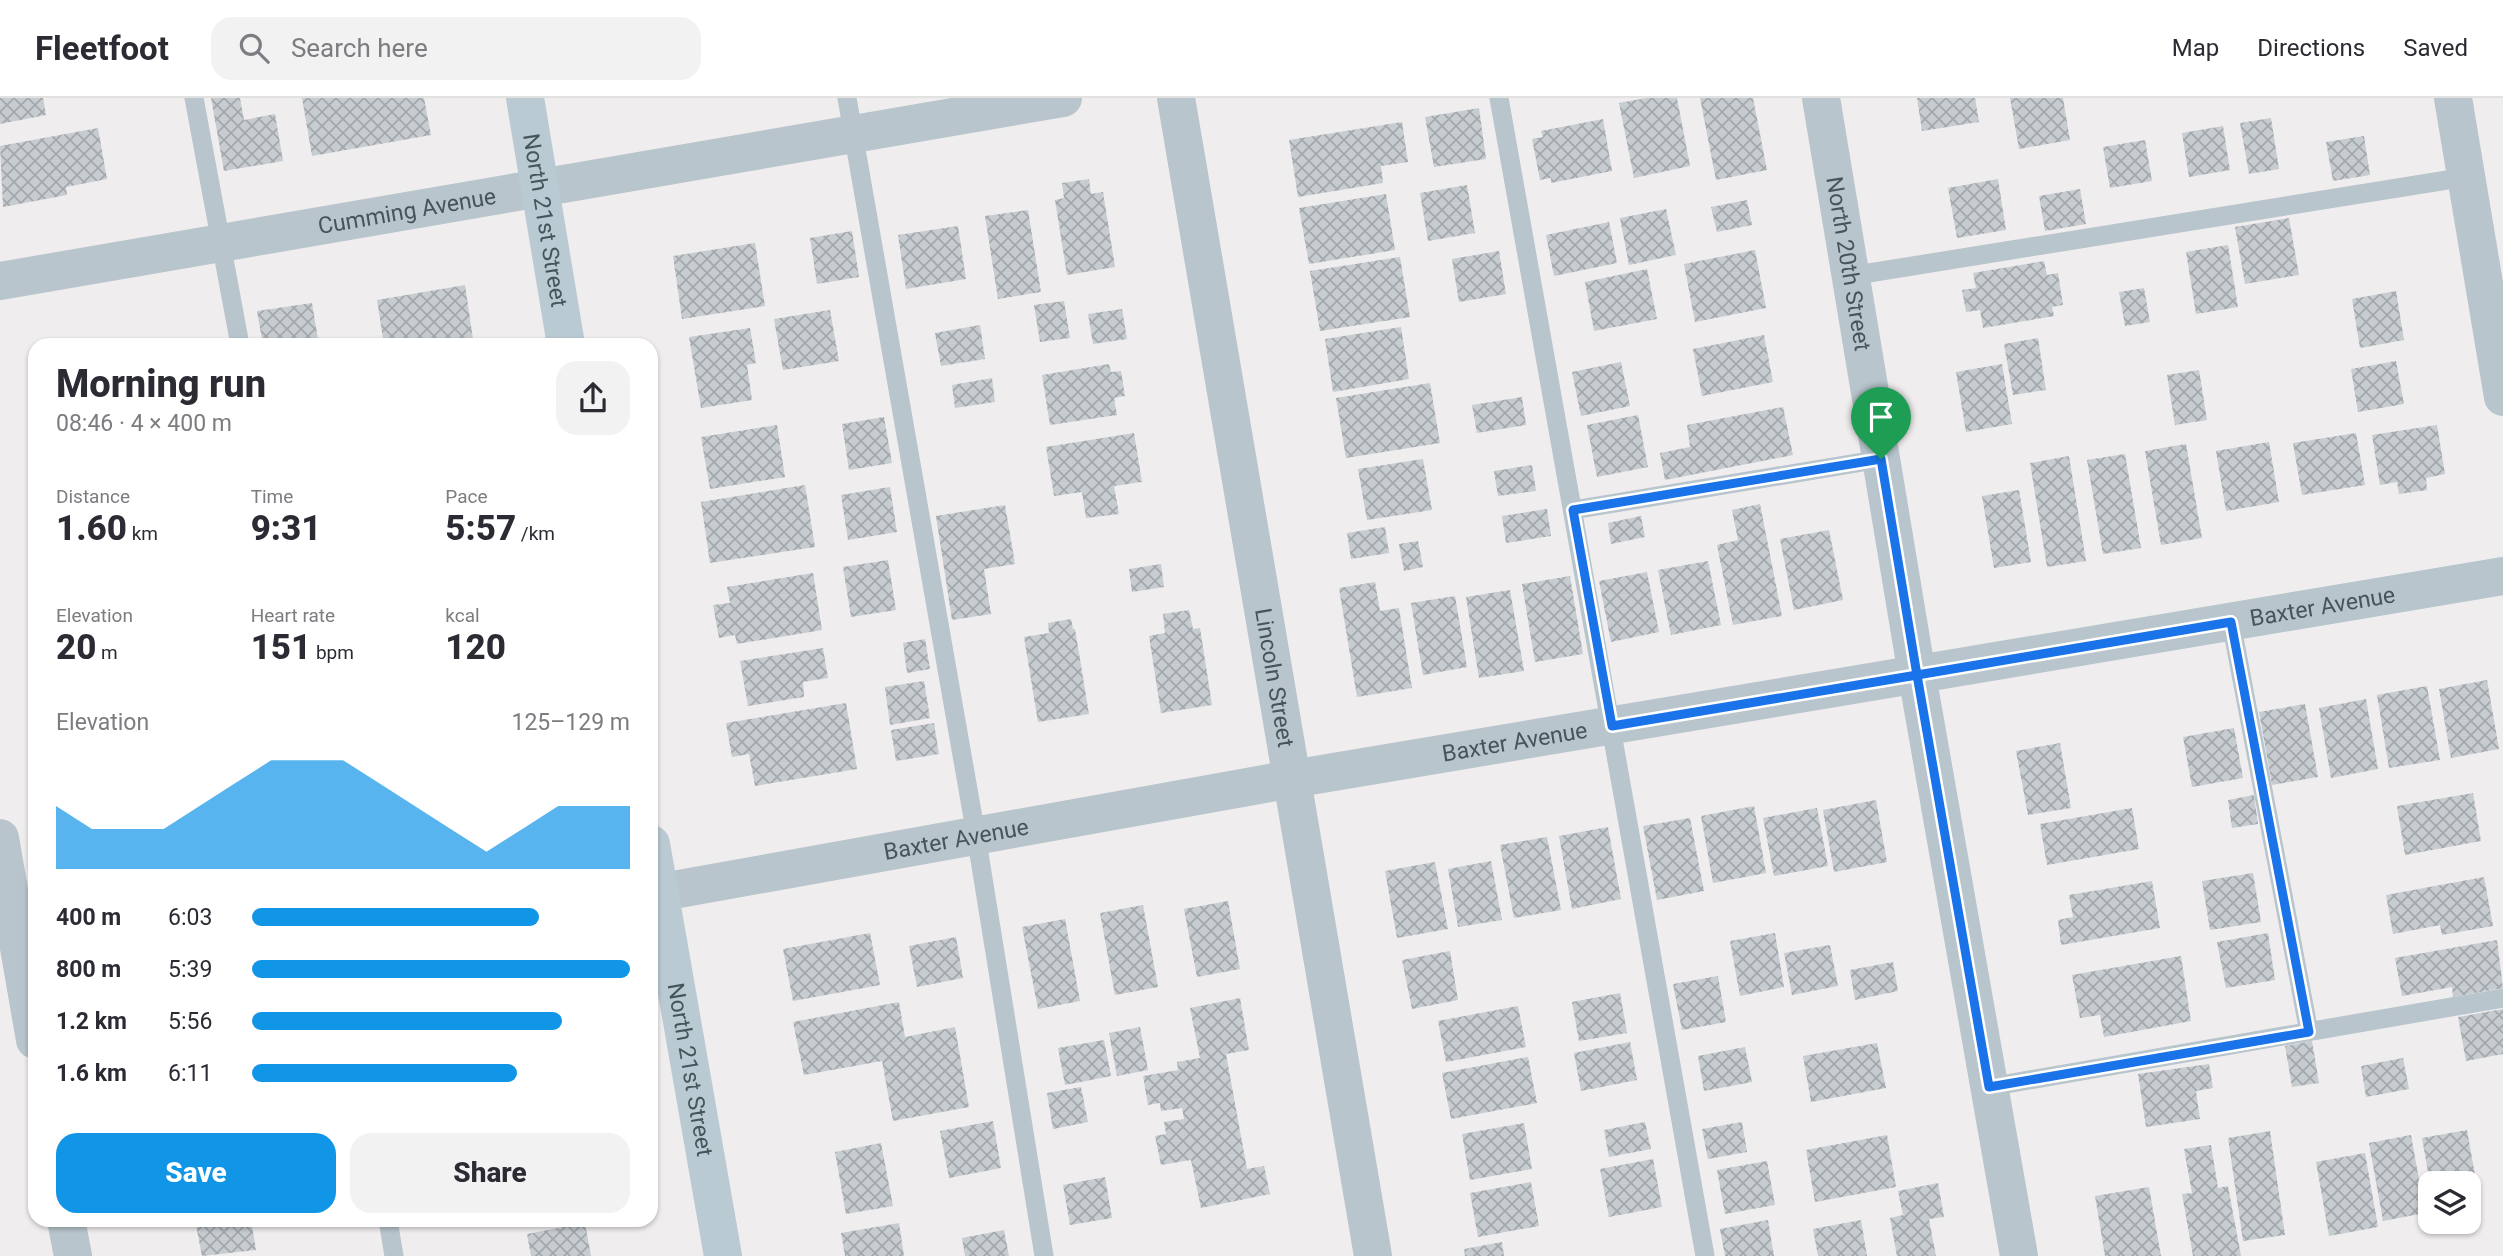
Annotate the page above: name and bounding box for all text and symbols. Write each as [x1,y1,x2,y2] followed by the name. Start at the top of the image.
[211,17,701,80] search box
[35,29,169,68] text: Fleetfoot
[235,29,273,67] icon: search
[291,33,428,63] text: Search here
[2172,34,2219,62] text: Map
[2257,34,2365,62] text: Directions
[2403,34,2468,62] text: Saved
[517,132,573,309] street label: North 21st Street
[1820,175,1876,353] street label: North 20th Street
[316,183,498,240] street label: Cumming Avenue
[556,361,630,435] button: share
[56,362,266,406] text: Morning run
[1851,387,1911,459] pin
[1862,398,1900,436] icon: arrive
[56,410,232,437] text: 08:46 · 4 × 400 m
[56,485,130,508] text: Distance
[251,485,293,508] text: Time
[445,485,488,508] text: Pace
[56,508,127,549] text: 1.60
[251,508,321,549] text: 9:31
[445,508,516,549] text: 5:57
[127,522,158,545] text: km
[516,522,555,545] text: /km
[2248,581,2397,632] street label: Baxter Avenue
[56,604,133,627] text: Elevation
[251,604,335,627] text: Heart rate
[445,604,480,627] text: kcal
[1249,606,1299,749] street label: Lincoln Street
[56,627,96,668] text: 20
[251,627,311,668] text: 151
[445,627,506,668] text: 120
[96,641,118,664] text: m
[311,641,354,664] text: bpm
[56,709,149,736] text: Elevation
[511,709,630,736] text: 125–129 m
[1440,717,1589,768] street label: Baxter Avenue
[882,814,1031,866] street label: Baxter Avenue
[56,904,121,931] text: 400 m
[168,904,212,931] text: 6:03
[56,956,121,983] text: 800 m
[168,956,212,983] text: 5:39
[662,981,718,1158] street label: North 21st Street
[56,1008,127,1035] text: 1.2 km
[168,1008,212,1035] text: 5:56
[56,1060,127,1087] text: 1.6 km
[168,1060,212,1087] text: 6:11
[56,1133,336,1213] button: Save
[350,1133,630,1213] button: Share
[2418,1171,2481,1234] map controls
[2418,1171,2481,1234] button: layers

